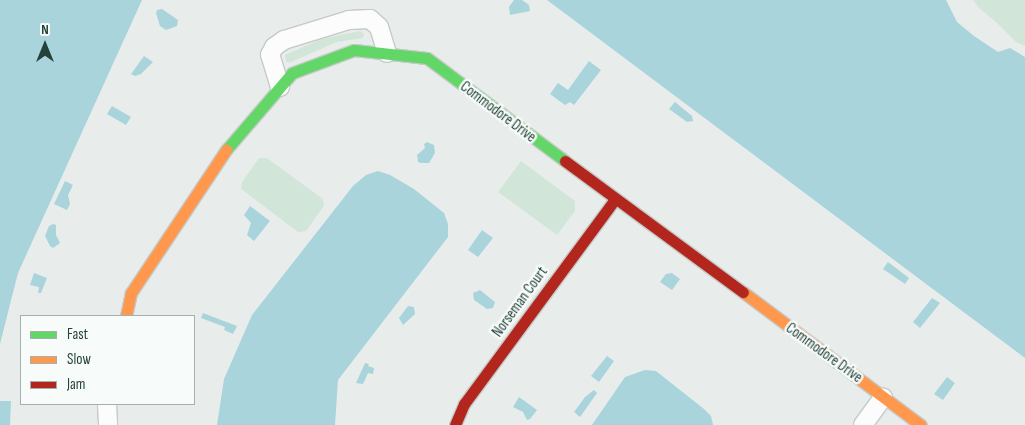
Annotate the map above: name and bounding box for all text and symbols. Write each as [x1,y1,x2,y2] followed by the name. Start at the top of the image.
[20,20,70,70] north arrow
[41,21,49,38] text: N
[457,78,539,146] street label: Commodore Drive
[489,263,551,341] street label: Norseman Court
[20,315,195,405] legend
[782,319,866,387] street label: Commodore Drive
[67,325,88,344] text: Fast
[67,350,91,369] text: Slow
[67,375,85,394] text: Jam

